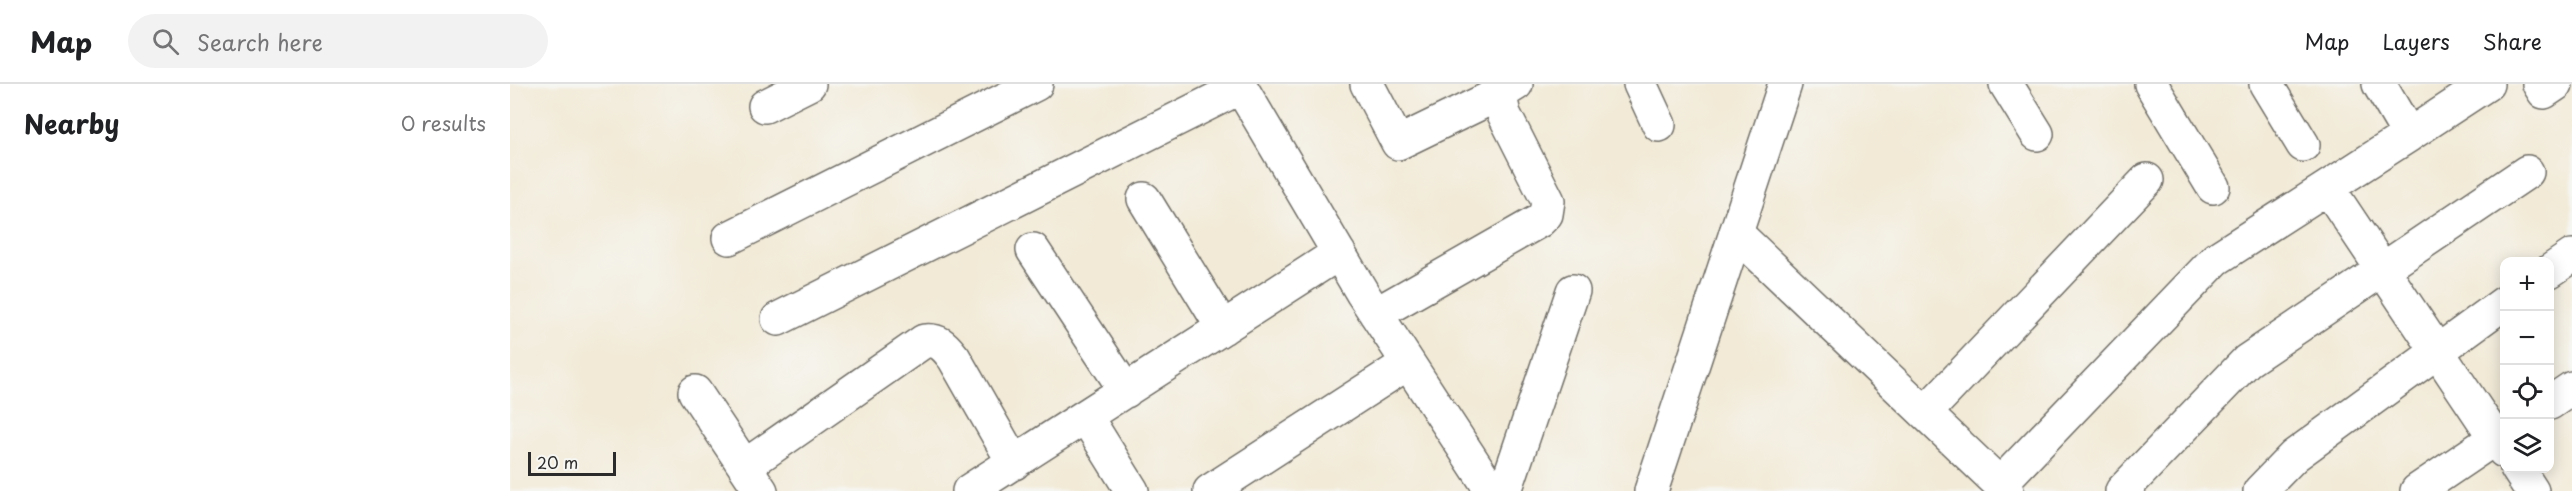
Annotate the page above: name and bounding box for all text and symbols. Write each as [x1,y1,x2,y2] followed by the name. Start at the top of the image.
[128,14,548,68] search box
[30,20,92,63] text: Map
[149,25,182,58] icon: search
[197,25,323,58] text: Search here
[2305,25,2349,57] text: Map
[2382,25,2450,57] text: Layers
[2483,25,2542,57] text: Share
[24,104,119,143] text: Nearby
[401,108,486,138] text: 0 results
[2500,257,2554,473] map controls
[2500,257,2554,311] button: +
[2500,311,2554,365] button: −
[2500,365,2554,419] button: locate
[2500,419,2554,473] button: layers
[528,449,616,476] scale bar
[537,450,578,474] text: 20 m

